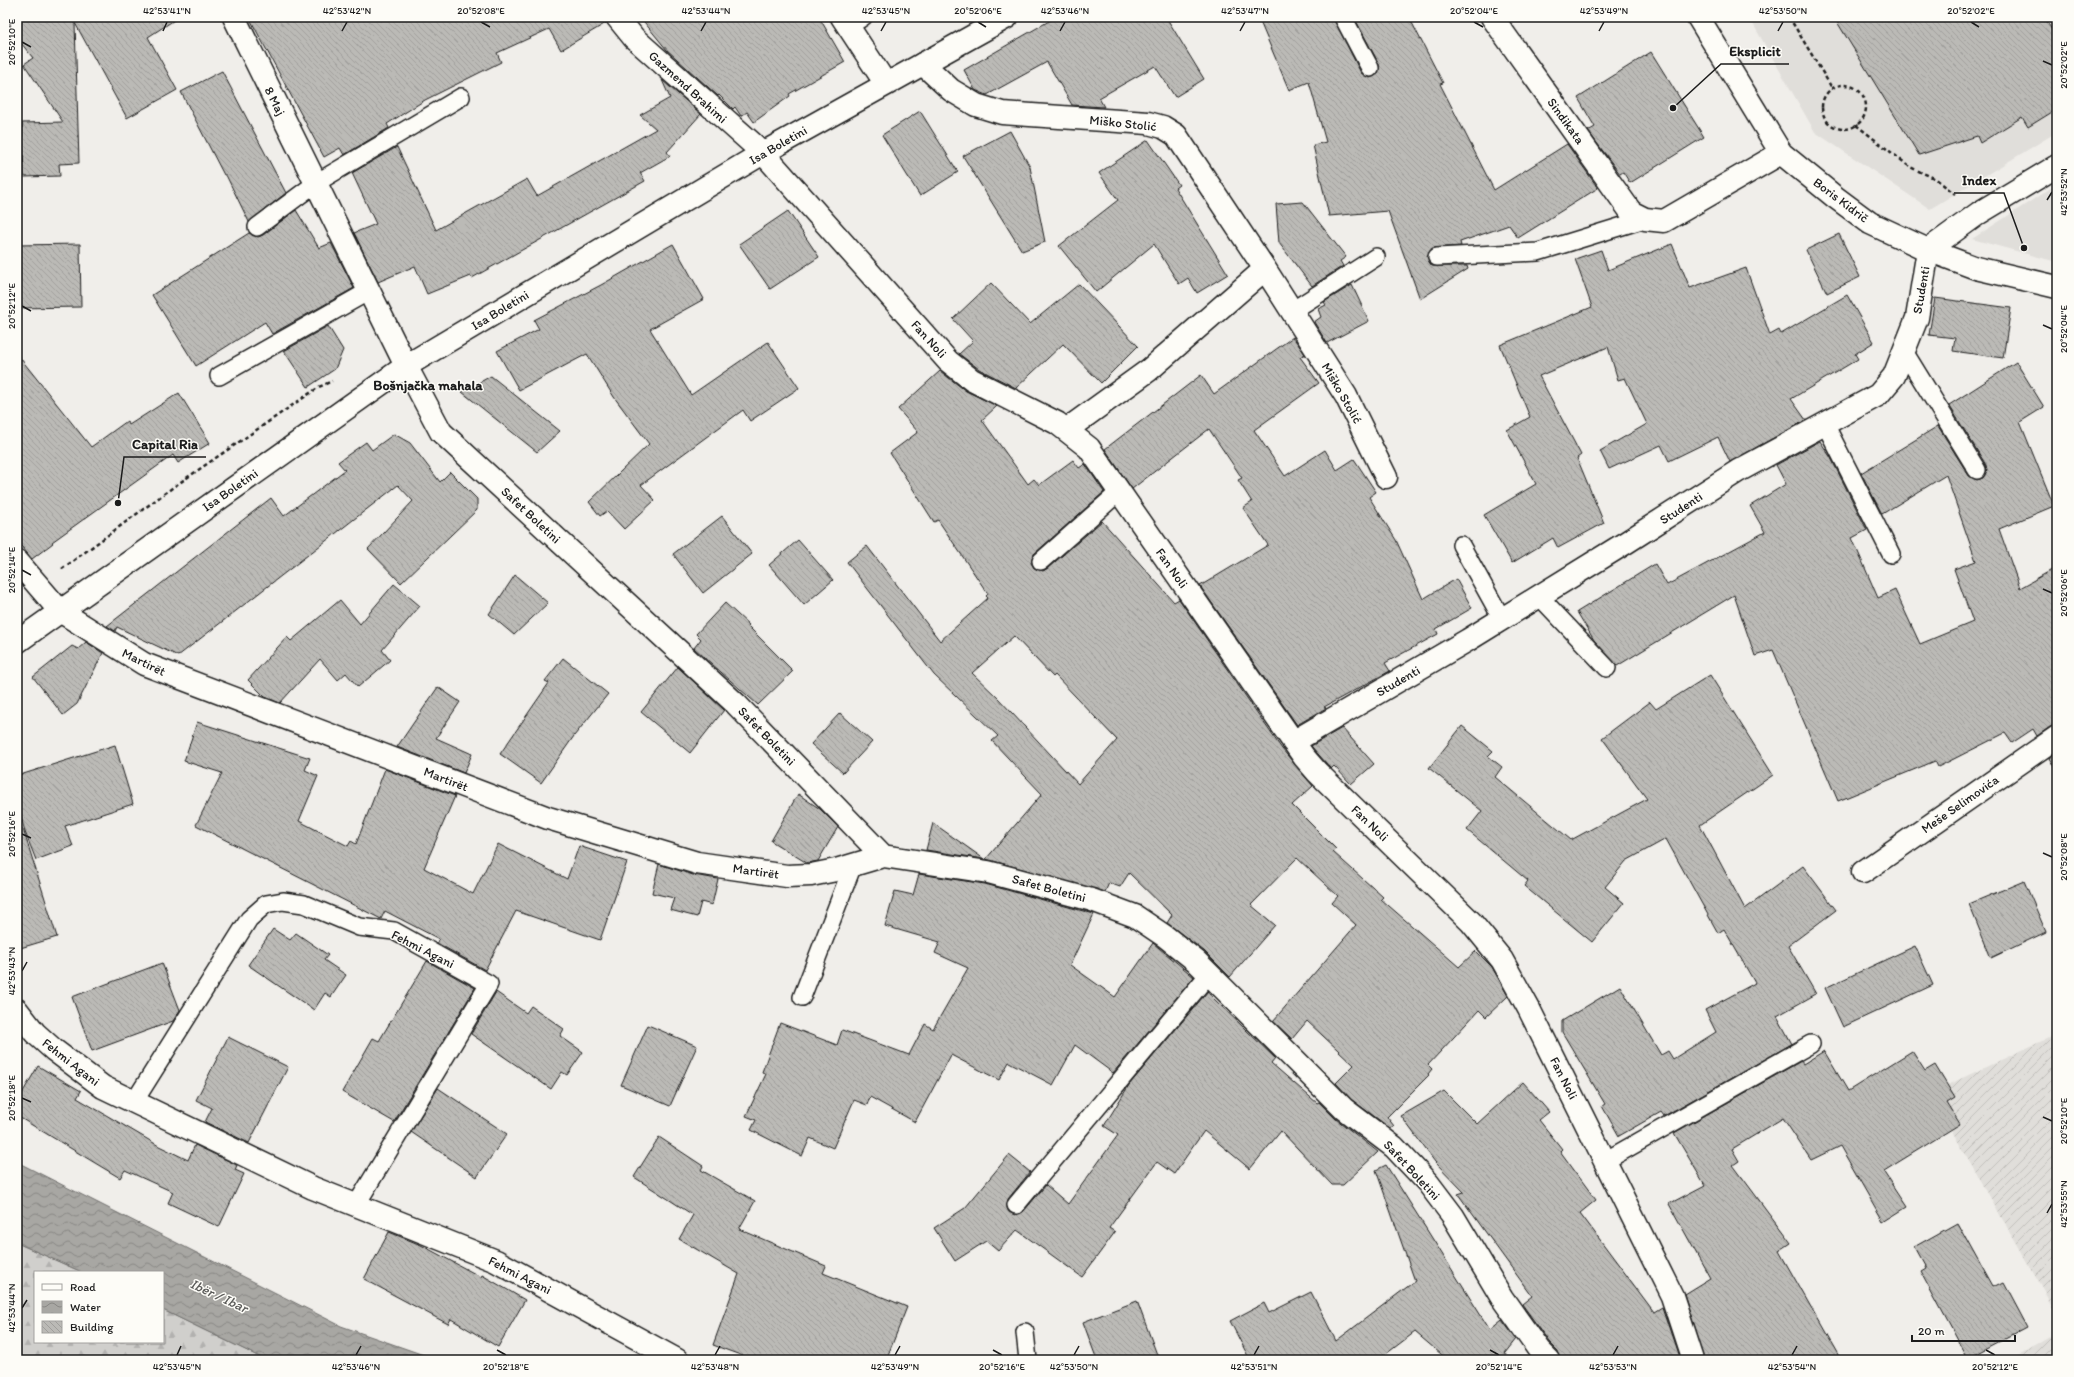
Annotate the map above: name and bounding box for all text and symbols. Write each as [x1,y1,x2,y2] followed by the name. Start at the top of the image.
[143,4,191,17] text: 42°53'41"N
[323,4,371,17] text: 42°53'42"N
[457,4,505,17] text: 20°52'08"E
[681,4,731,17] text: 42°53'44"N
[862,4,910,17] text: 42°53'45"N
[954,4,1002,17] text: 20°52'06"E
[1041,4,1089,17] text: 42°53'46"N
[1221,4,1269,17] text: 42°53'47"N
[1450,4,1499,17] text: 20°52'04"E
[1580,4,1628,17] text: 42°53'49"N
[1759,4,1808,17] text: 42°53'50"N
[1947,4,1995,17] text: 20°52'02"E
[5,18,18,65] text: 20°52'10"E
[1721,38,1789,64] callout: Eksplicit
[2057,41,2070,89] text: 20°52'02"E
[1729,43,1781,60] text: Eksplicit
[646,48,730,126] street label: Gazmend Brahimi
[262,84,288,118] street label: 8 Maj
[1544,95,1588,147] street label: Sindikata
[1089,112,1157,134] street label: Miško Stolić
[746,122,810,168] street label: Isa Boletini
[1954,167,2004,193] callout: Index
[2057,168,2070,216] text: 42°53'52"N
[1962,172,1997,189] text: Index
[1810,174,1872,226] street label: Boris Kidrič
[1909,265,1933,315] street label: Studenti
[5,283,18,329] text: 20°52'12"E
[469,287,531,333] street label: Isa Boletini
[2057,304,2070,353] text: 20°52'04"E
[908,317,950,361] street label: Fan Noli
[1319,360,1365,426] street label: Miško Stolić
[373,377,483,394] district label: Bošnjačka mahala
[124,431,206,457] callout: Capital Ria
[132,436,198,453] text: Capital Ria
[199,465,261,515] street label: Isa Boletini
[498,484,564,546] street label: Safet Boletini
[1657,489,1705,527] street label: Studenti
[1153,545,1191,591] street label: Fan Noli
[5,546,18,593] text: 20°52'14"E
[2057,569,2070,617] text: 20°52'06"E
[120,645,168,679] street label: Martirët
[1373,662,1423,700] street label: Studenti
[735,703,799,769] street label: Safet Boletini
[422,764,471,794] street label: Martirët
[1918,772,2002,836] street label: Meše Selimovića
[1348,802,1392,844] street label: Fan Noli
[5,811,18,857] text: 20°52'16"E
[2057,833,2070,881] text: 20°52'08"E
[732,860,780,882] street label: Martirët
[1010,871,1088,905] street label: Safet Boletini
[389,927,457,971] street label: Fehmi Agani
[5,946,18,995] text: 42°53'43"N
[39,1035,103,1089] street label: Fehmi Agani
[1547,1054,1581,1102] street label: Fan Noli
[5,1075,18,1121] text: 20°52'18"E
[2057,1097,2070,1144] text: 20°52'10"E
[1381,1137,1443,1203] street label: Safet Boletini
[2057,1180,2070,1228] text: 42°53'55"N
[486,1253,554,1297] street label: Fehmi Agani
[34,1271,164,1343] legend
[187,1275,252,1317] water label: Ibër / Ibar
[70,1280,96,1294] text: Road
[5,1283,18,1333] text: 42°53'44"N
[70,1300,101,1314] text: Water
[1912,1317,2015,1343] scale bar
[70,1320,114,1334] text: Building
[1918,1324,1945,1338] text: 20 m
[153,1360,201,1373] text: 42°53'45"N
[332,1360,380,1373] text: 42°53'46"N
[483,1360,529,1373] text: 20°52'18"E
[691,1360,740,1373] text: 42°53'48"N
[871,1360,919,1373] text: 42°53'49"N
[979,1360,1025,1373] text: 20°52'16"E
[1050,1360,1099,1373] text: 42°53'50"N
[1230,1360,1278,1373] text: 42°53'51"N
[1476,1360,1523,1373] text: 20°52'14"E
[1589,1360,1637,1373] text: 42°53'53"N
[1768,1360,1816,1373] text: 42°53'54"N
[1972,1360,2018,1373] text: 20°52'12"E

